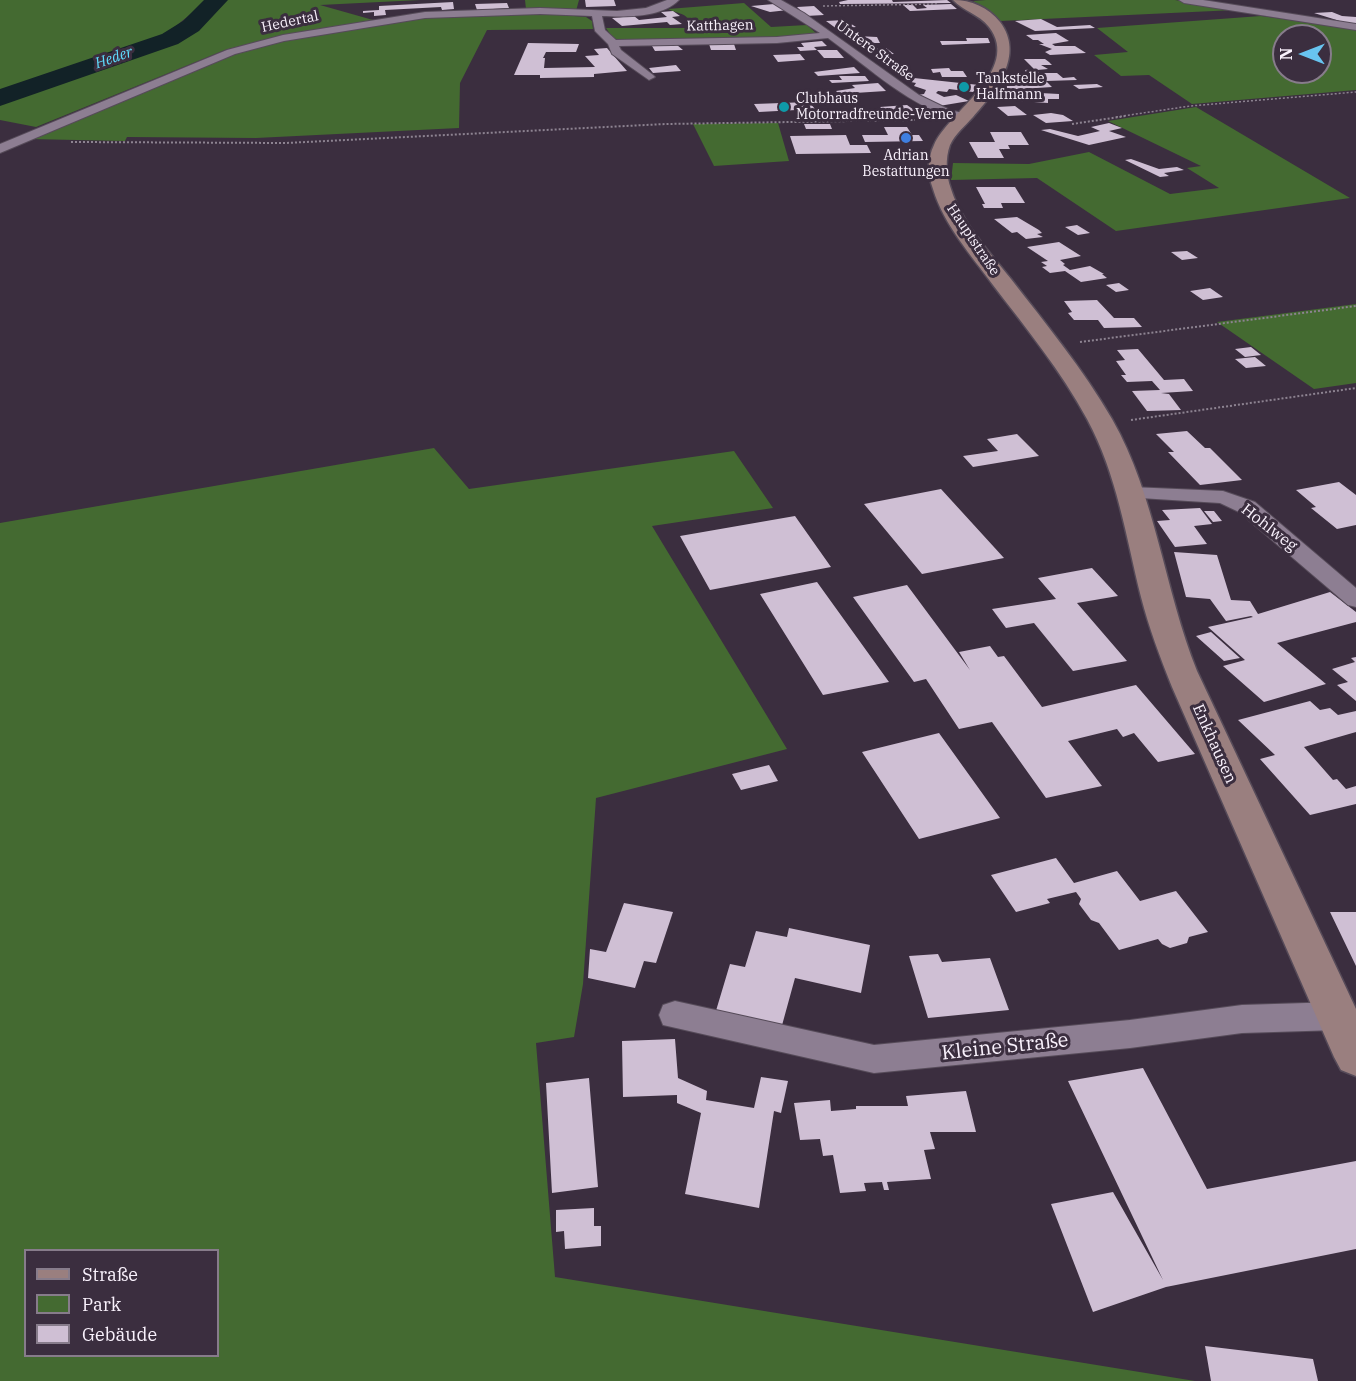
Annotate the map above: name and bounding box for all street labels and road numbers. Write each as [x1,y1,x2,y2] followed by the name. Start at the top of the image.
[260,8,320,36] street label: Hedertal
[686,17,754,35] street label: Katthagen
[833,17,917,85] street label: Untere Straße
[943,201,1003,279] street label: Hauptstraße
[1237,500,1301,556] street label: Hohlweg
[1188,701,1240,787] street label: Enkhausen
[940,1028,1070,1066] street label: Kleine Straße

